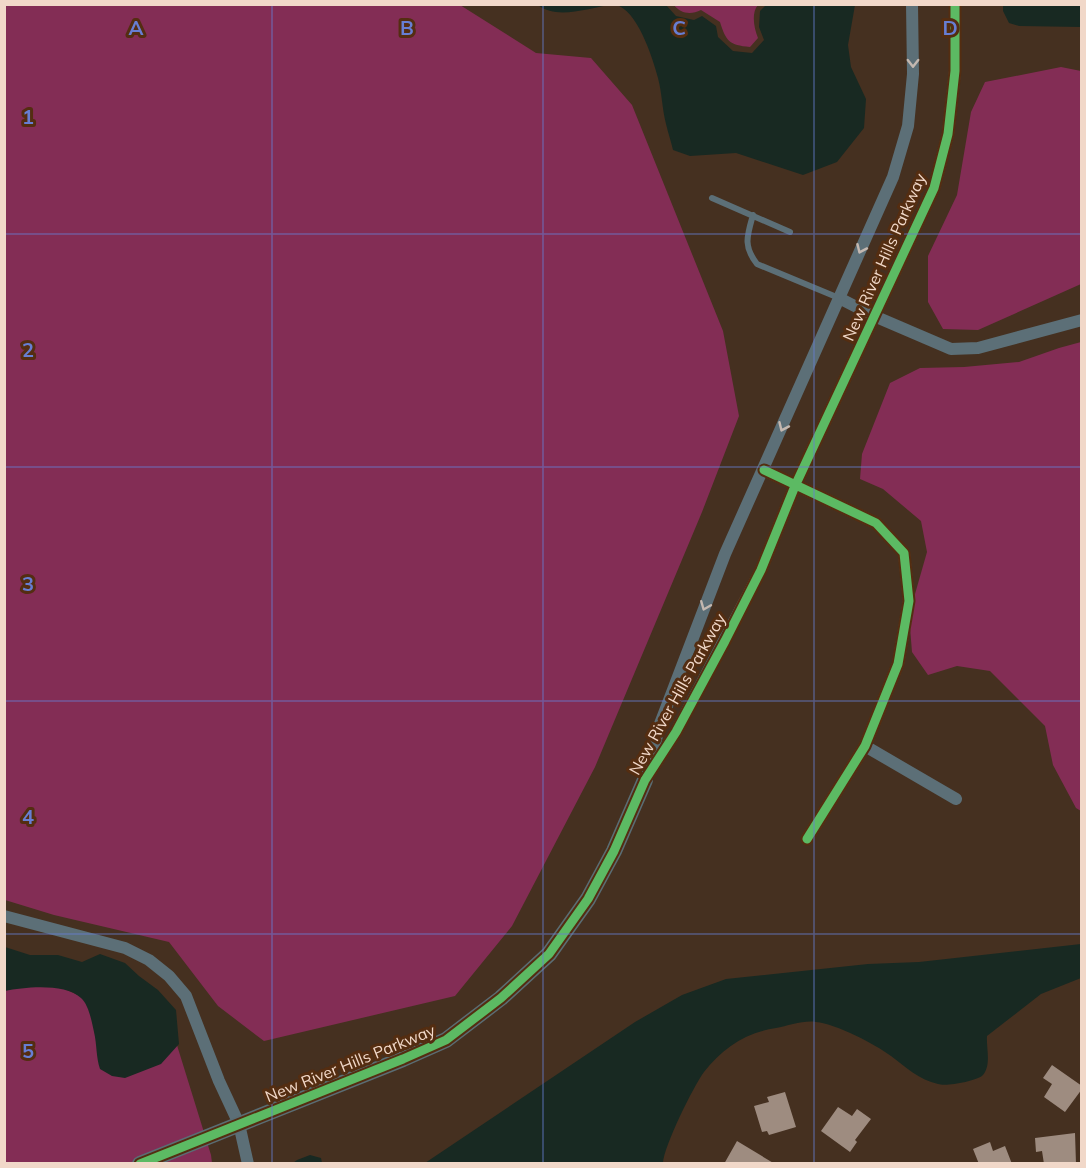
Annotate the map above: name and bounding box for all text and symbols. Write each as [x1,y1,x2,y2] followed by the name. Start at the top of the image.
[129,15,144,40] text: A
[400,15,414,40] text: B
[672,15,686,40] text: C
[942,15,958,40] text: D
[907,58,919,67] one-way arrow
[22,104,34,129] text: 1
[838,170,930,344] street label: New River Hills Parkway
[857,243,869,254] one-way arrow
[22,337,34,362] text: 2
[778,421,790,432] one-way arrow
[22,571,34,596] text: 3
[700,600,712,611] one-way arrow
[624,609,730,778] street label: New River Hills Parkway
[22,804,34,829] text: 4
[262,1020,438,1106] street label: New River Hills Parkway
[22,1038,34,1063] text: 5

